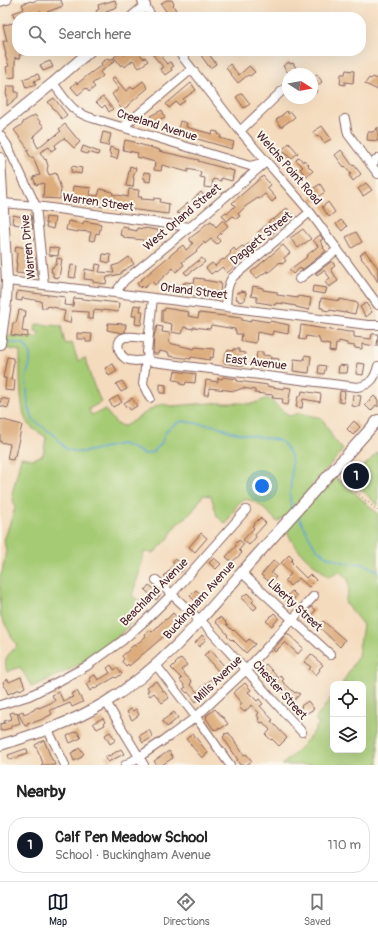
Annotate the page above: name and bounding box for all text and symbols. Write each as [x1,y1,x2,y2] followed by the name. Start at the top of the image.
[12,12,366,56] search box
[26,23,48,45] icon: search
[58,25,131,44] text: Search here
[282,68,318,104] north arrow
[115,106,199,145] street label: Creeland Avenue
[253,128,325,208] street label: Welchs Point Road
[140,180,224,254] street label: West Orland Street
[61,190,135,215] street label: Warren Street
[227,208,295,269] street label: Daggett Street
[18,214,39,280] street label: Warren Drive
[159,280,229,303] street label: Orland Street
[224,351,287,374] street label: East Avenue
[343,461,369,491] pin: 1
[252,476,272,496] your location
[117,555,192,630] street label: Beachland Avenue
[160,558,239,643] street label: Buckingham Avenue
[264,576,326,635] street label: Liberty Street
[191,653,246,706] street label: Mills Avenue
[249,658,310,723] street label: Chester Street
[330,681,366,753] map controls
[330,681,366,717] button: locate
[330,717,366,753] button: layers
[16,781,65,802] text: Nearby
[55,828,208,847] text: Calf Pen Meadow School
[27,837,33,853] text: 1
[328,837,361,853] text: 110 m
[55,847,211,863] text: School · Buckingham Avenue
[47,891,69,928] tab: Map
[163,891,210,928] tab: Directions
[304,891,331,928] tab: Saved

